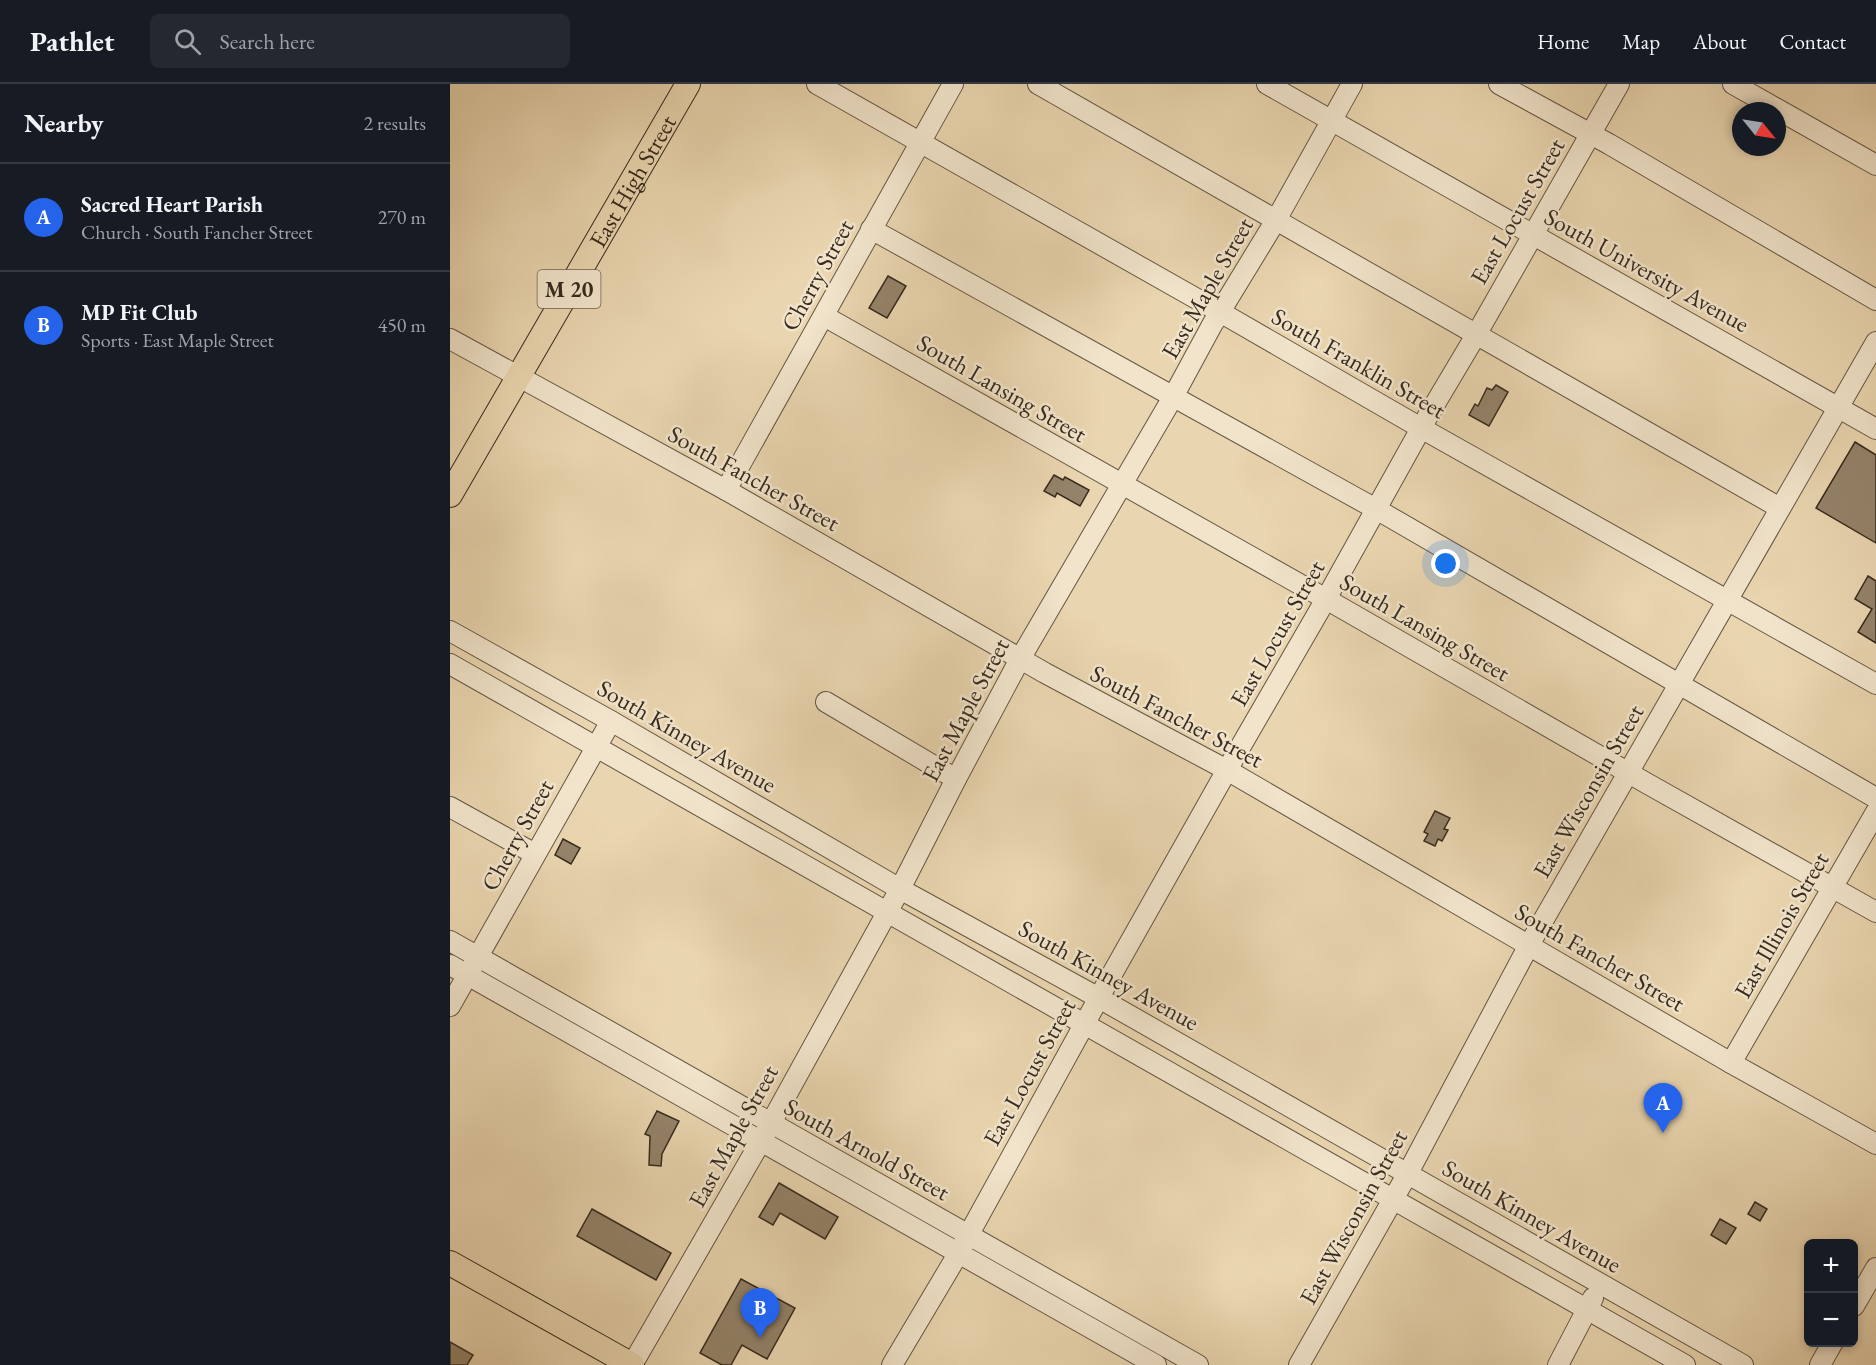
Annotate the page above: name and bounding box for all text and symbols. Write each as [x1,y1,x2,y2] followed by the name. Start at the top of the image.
[150,14,570,68] search box
[30,23,114,59] text: Pathlet
[171,25,204,58] icon: search
[219,27,315,56] text: Search here
[1537,28,1589,55] text: Home
[1622,28,1660,55] text: Map
[1693,28,1746,55] text: About
[1779,28,1846,55] text: Contact
[1732,102,1786,156] north arrow
[24,106,104,140] text: Nearby
[581,108,683,253] street label: East High Street
[363,110,426,136] text: 2 results
[1463,132,1572,290] street label: East Locust Street
[81,190,263,219] text: Sacred Heart Parish
[1539,201,1755,339] street label: South University Avenue
[36,204,51,230] text: A
[378,204,426,230] text: 270 m
[1154,211,1260,364] street label: East Maple Street
[774,213,861,336] street label: Cherry Street
[81,219,313,245] text: Church · South Fancher Street
[538,270,600,308] road number: M 20
[81,298,197,327] text: MP Fit Club
[1266,301,1452,426] street label: South Franklin Street
[37,312,50,338] text: B
[378,312,426,338] text: 450 m
[81,327,274,353] text: Sports · East Maple Street
[912,327,1093,449] street label: South Lansing Street
[663,418,846,538] street label: South Fancher Street
[1431,549,1460,578] your location
[1223,554,1332,712] street label: East Locust Street
[1335,566,1516,688] street label: South Lansing Street
[914,633,1016,787] street label: East Maple Street
[1085,657,1269,775] street label: South Fancher Street
[592,672,782,800] street label: South Kinney Avenue
[1526,698,1651,883] street label: East Wisconsin Street
[474,773,561,896] street label: Cherry Street
[1727,846,1836,1004] street label: East Illinois Street
[1509,896,1691,1018] street label: South Fancher Street
[1013,913,1205,1037] street label: South Kinney Avenue
[976,992,1082,1151] street label: East Locust Street
[681,1059,785,1213] street label: East Maple Street
[1644,1084,1682,1133] pin: A
[779,1091,956,1208] street label: South Arnold Street
[1292,1124,1414,1310] street label: East Wisconsin Street
[1437,1152,1627,1280] street label: South Kinney Avenue
[1804,1239,1858,1347] map controls
[1804,1239,1858,1293] button: +
[740,1288,780,1338] pin: B
[1804,1293,1858,1347] button: −

